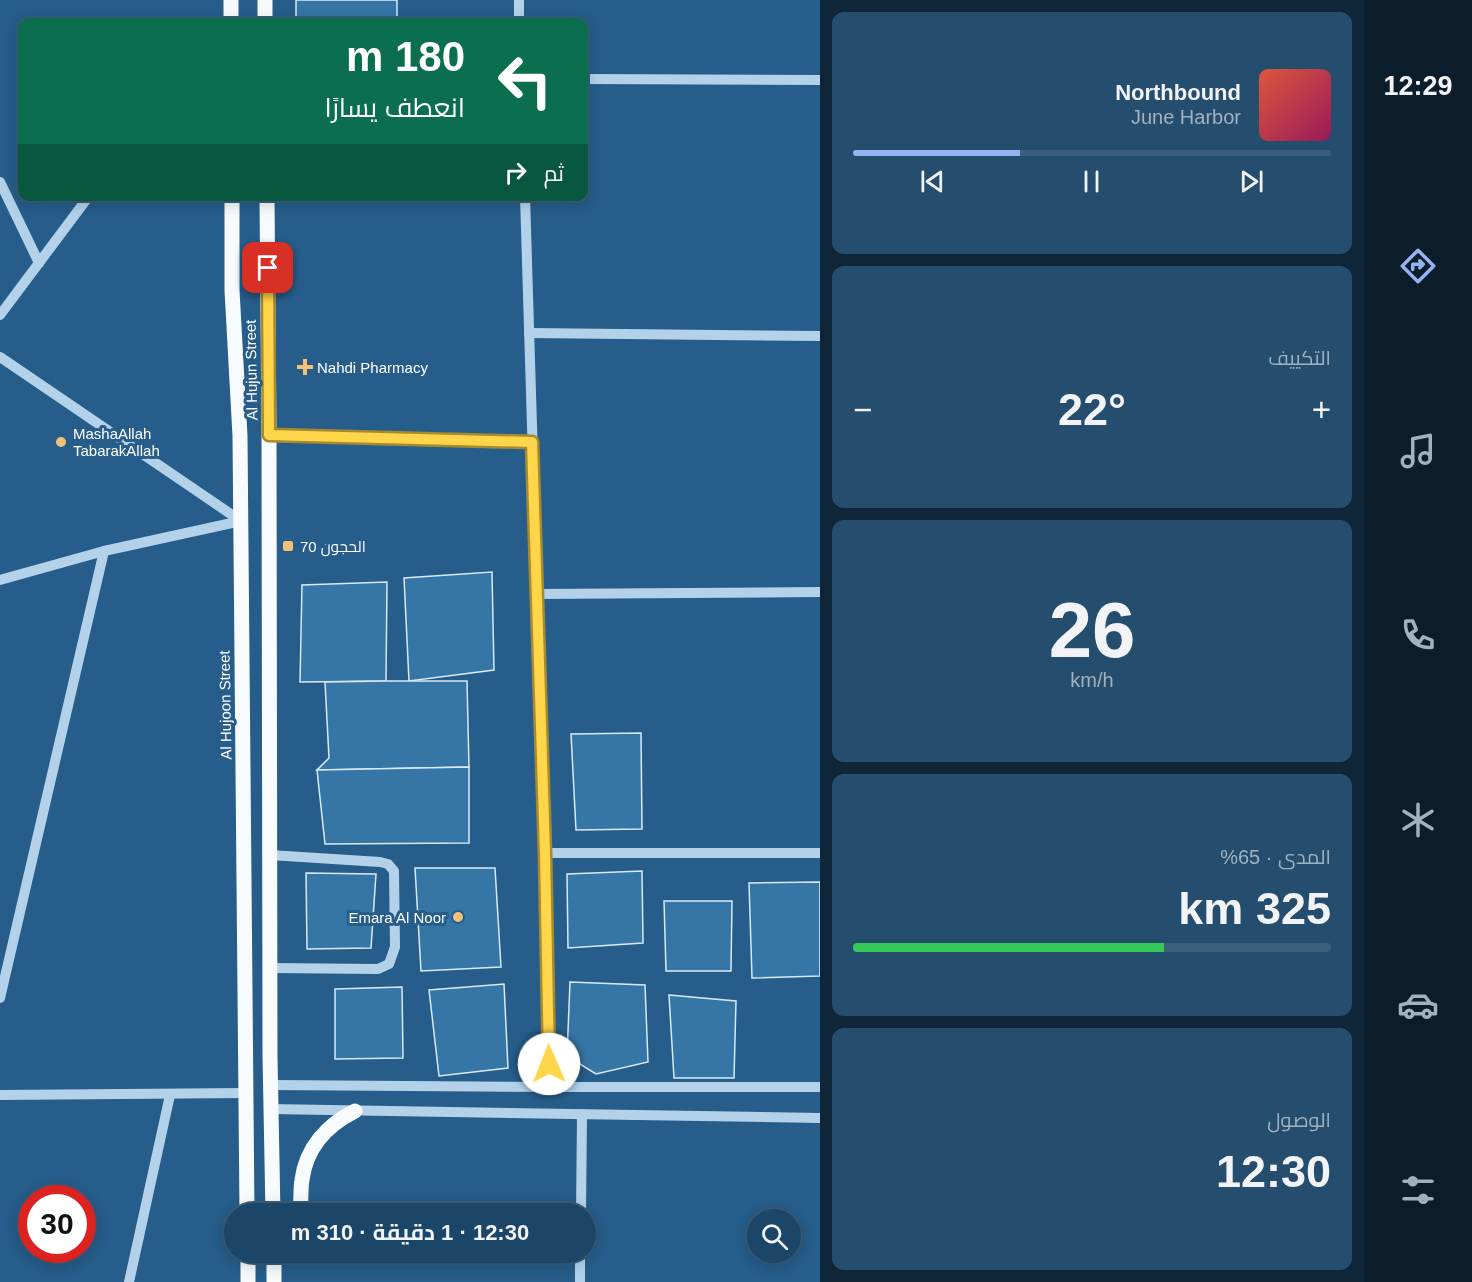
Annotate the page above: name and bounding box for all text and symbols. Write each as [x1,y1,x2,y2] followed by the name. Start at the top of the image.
[346,33,465,80] text: 180 m
[486,42,564,120] icon: left
[1383,71,1453,101] text: 12:29
[1115,80,1241,105] text: Northbound
[324,93,465,123] text: انعطف يسارًا
[1131,106,1241,128] text: June Harbor
[499,156,532,189] icon: right
[544,161,564,186] text: ثم
[916,165,949,198] icon: previous
[1075,165,1108,198] icon: pause
[1235,165,1268,198] icon: next
[242,242,293,293] pin
[1397,245,1439,287] icon: directions
[251,251,284,284] icon: arrive
[242,319,260,421] street label: Al Hujun Street
[1268,347,1331,369] text: التكييف
[317,359,428,376] place label: Nahdi Pharmacy
[298,360,312,374] marker: Nahdi Pharmacy
[1058,384,1126,435] text: 22°
[853,391,872,428] text: −
[1312,391,1331,428] text: +
[73,425,160,459] place label: MashaAllah TabarakAllah
[1397,430,1439,472] icon: music
[54,435,68,449] marker: MashaAllah TabarakAllah
[300,538,366,557] place label: الحجون 70
[281,539,295,553] marker: الحجون 70
[1049,586,1135,674] text: 26
[1397,614,1439,656] icon: phone
[216,649,234,760] street label: Al Hujoon Street
[1070,669,1114,691] text: km/h
[1397,799,1439,841] icon: climate
[1220,846,1331,868] text: المدى · 65%
[1178,883,1331,934] text: 325 km
[348,909,446,926] place label: Emara Al Noor
[451,910,465,924] marker: Emara Al Noor
[1397,984,1439,1026] icon: car
[517,1032,581,1096] position arrow
[1267,1109,1331,1131] text: الوصول
[1216,1146,1331,1197] text: 12:30
[1397,1169,1439,1211] icon: filters
[18,1185,96,1263] speed limit sign: 30
[747,1209,801,1263] map controls
[747,1209,801,1263] button: search
[291,1220,529,1245] text: 12:30 · 1 دقيقة · 310 m

